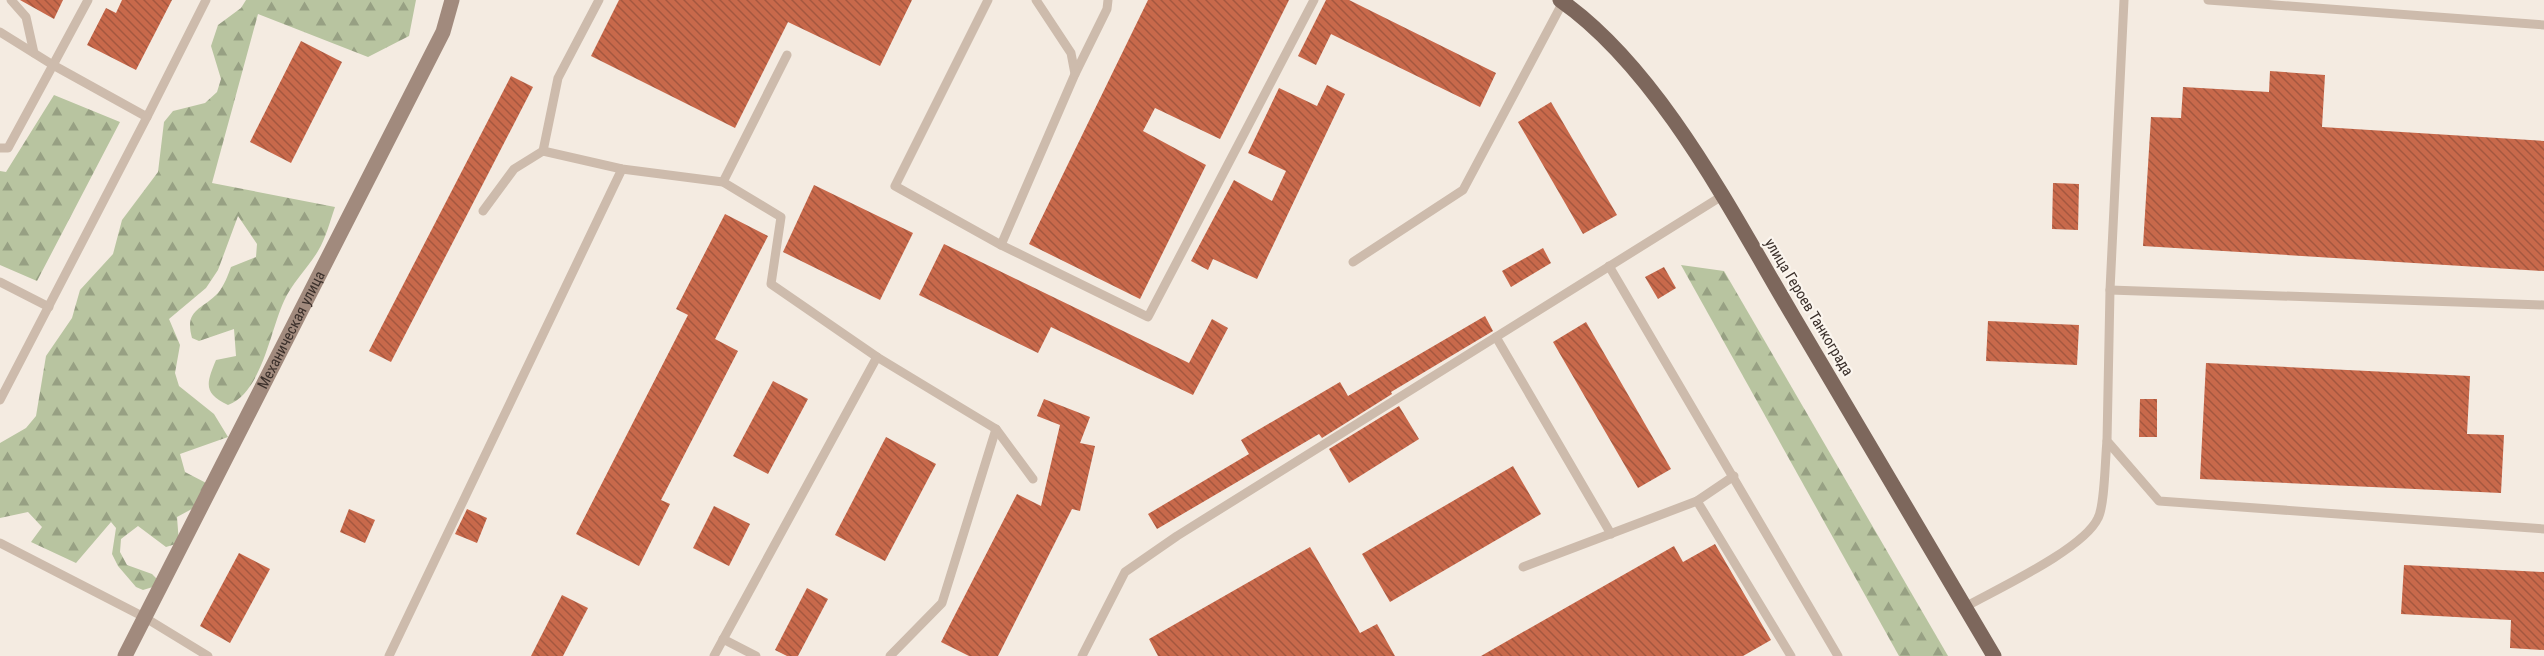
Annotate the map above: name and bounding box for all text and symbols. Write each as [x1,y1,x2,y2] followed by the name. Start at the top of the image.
[1761,235,1857,379] street label: улица Героев Танкограда
[254,268,329,392] street label: Механическая улица

